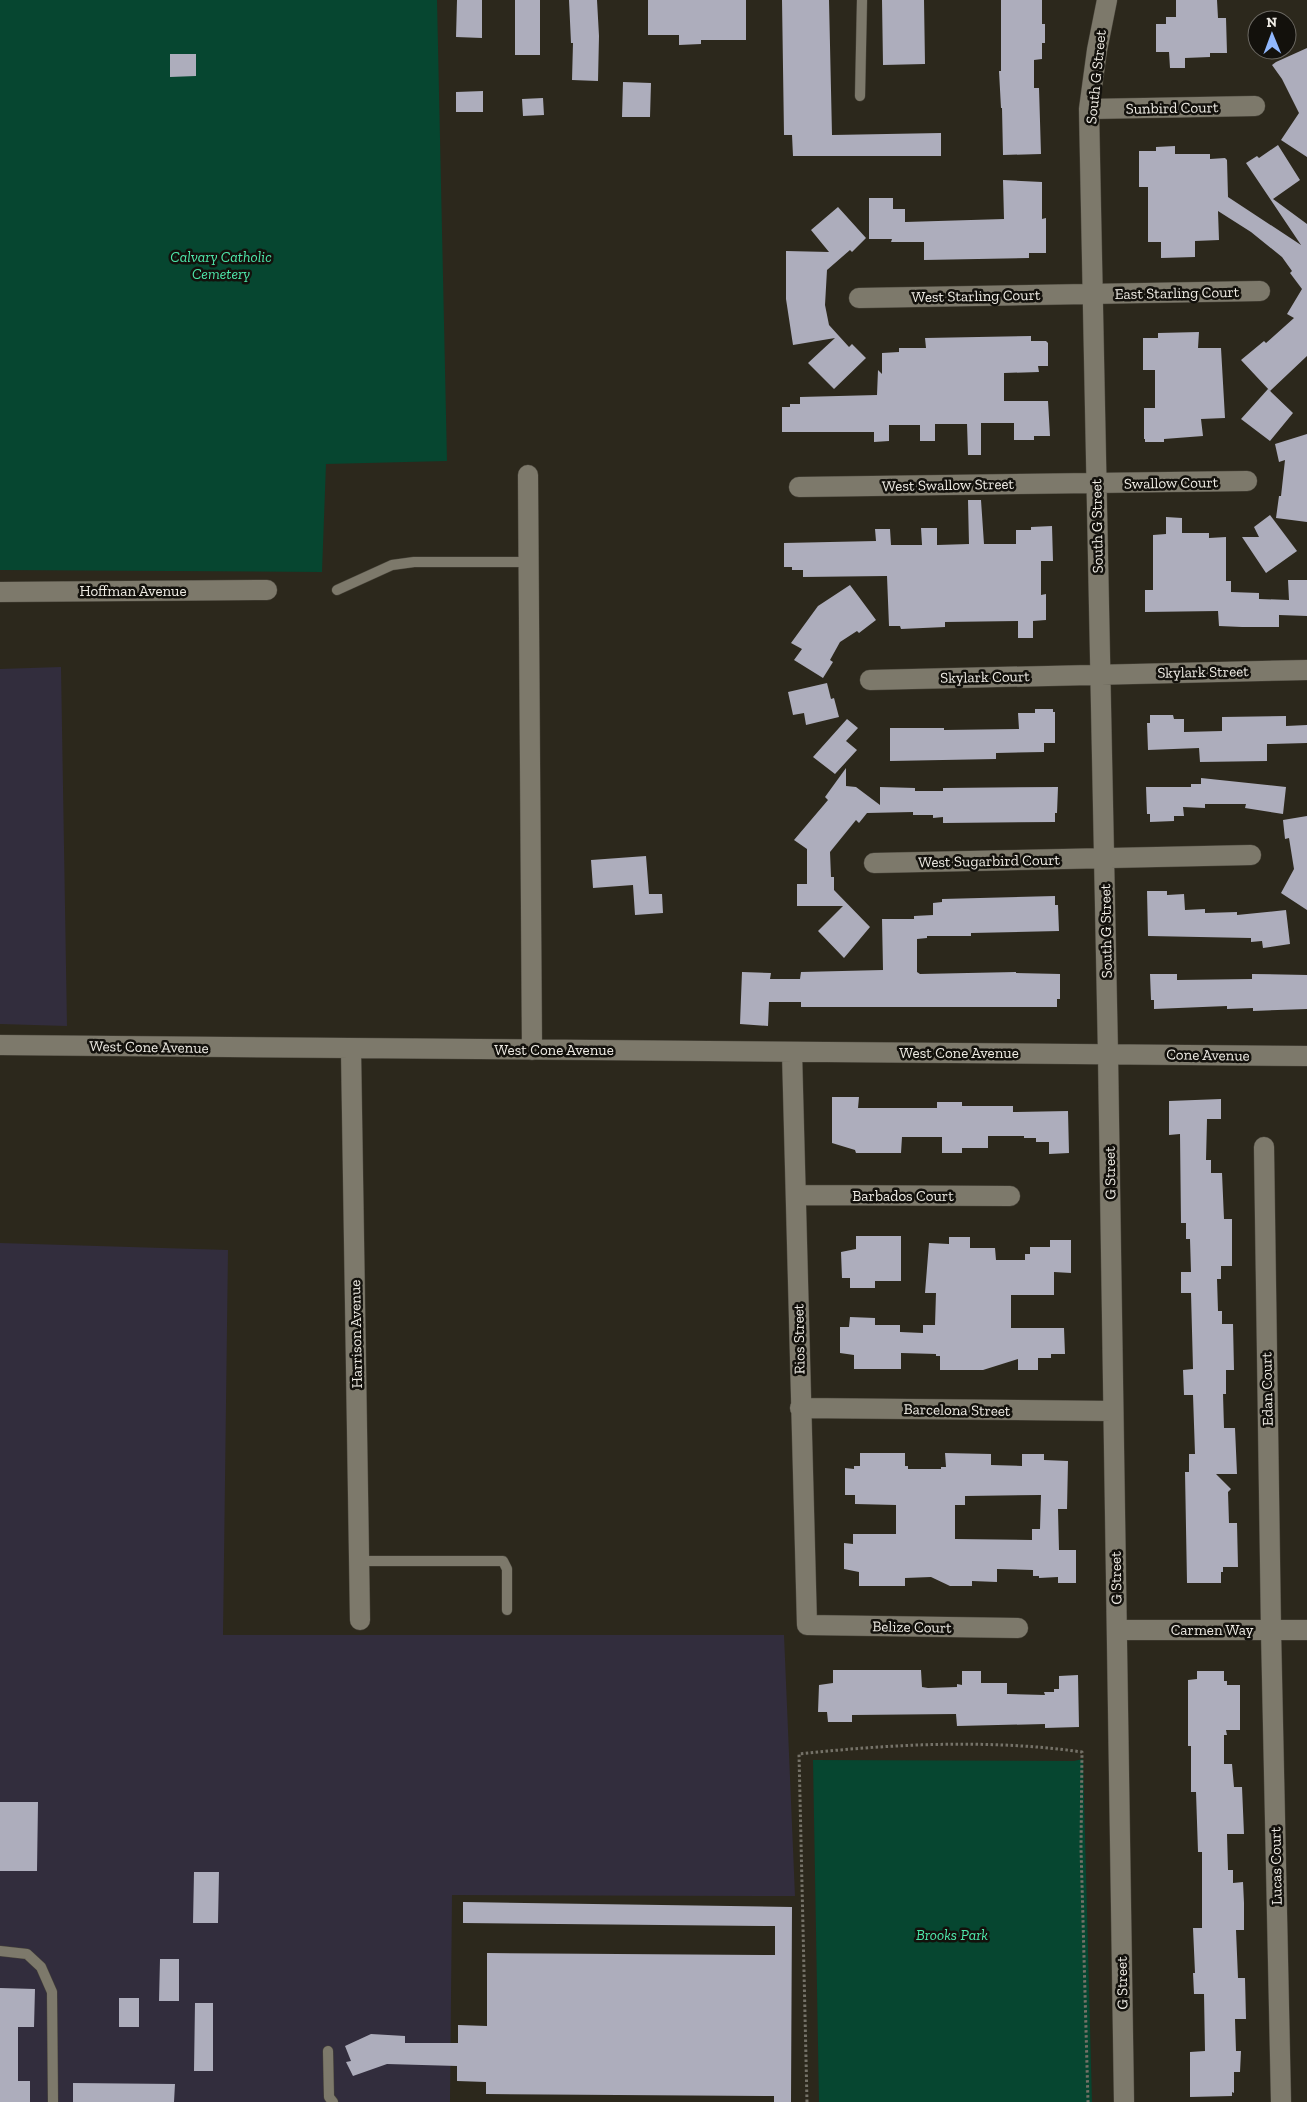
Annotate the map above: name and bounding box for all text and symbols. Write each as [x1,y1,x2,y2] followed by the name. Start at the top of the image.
[1247,10,1297,60] north arrow
[1266,14,1278,31] text: N
[1082,29,1110,125] street label: South G Street
[1125,98,1219,118] street label: Sunbird Court
[170,248,272,283] park label: Calvary Catholic Cemetery
[1115,283,1240,303] street label: East Starling Court
[911,286,1041,306] street label: West Starling Court
[1124,473,1219,493] street label: Swallow Court
[882,475,1015,495] street label: West Swallow Street
[1087,478,1107,573] street label: South G Street
[79,582,187,600] street label: Hoffman Avenue
[1157,662,1249,682] street label: Skylark Street
[940,667,1030,687] street label: Skylark Court
[918,851,1061,871] street label: West Sugarbird Court
[1096,883,1116,978] street label: South G Street
[89,1037,209,1057] street label: West Cone Avenue
[494,1041,614,1059] street label: West Cone Avenue
[899,1044,1019,1062] street label: West Cone Avenue
[1166,1045,1250,1065] street label: Cone Avenue
[1101,1146,1119,1200] street label: G Street
[852,1187,954,1205] street label: Barbados Court
[346,1280,366,1388] street label: Harrison Avenue
[789,1303,809,1374] street label: Rios Street
[1257,1351,1277,1426] street label: Edan Court
[903,1400,1011,1420] street label: Barcelona Street
[1107,1551,1125,1605] street label: G Street
[872,1617,952,1637] street label: Belize Court
[1171,1621,1254,1639] street label: Carmen Way
[1266,1826,1286,1905] street label: Lucas Court
[916,1926,988,1944] park label: Brooks Park
[1113,1956,1131,2010] street label: G Street

